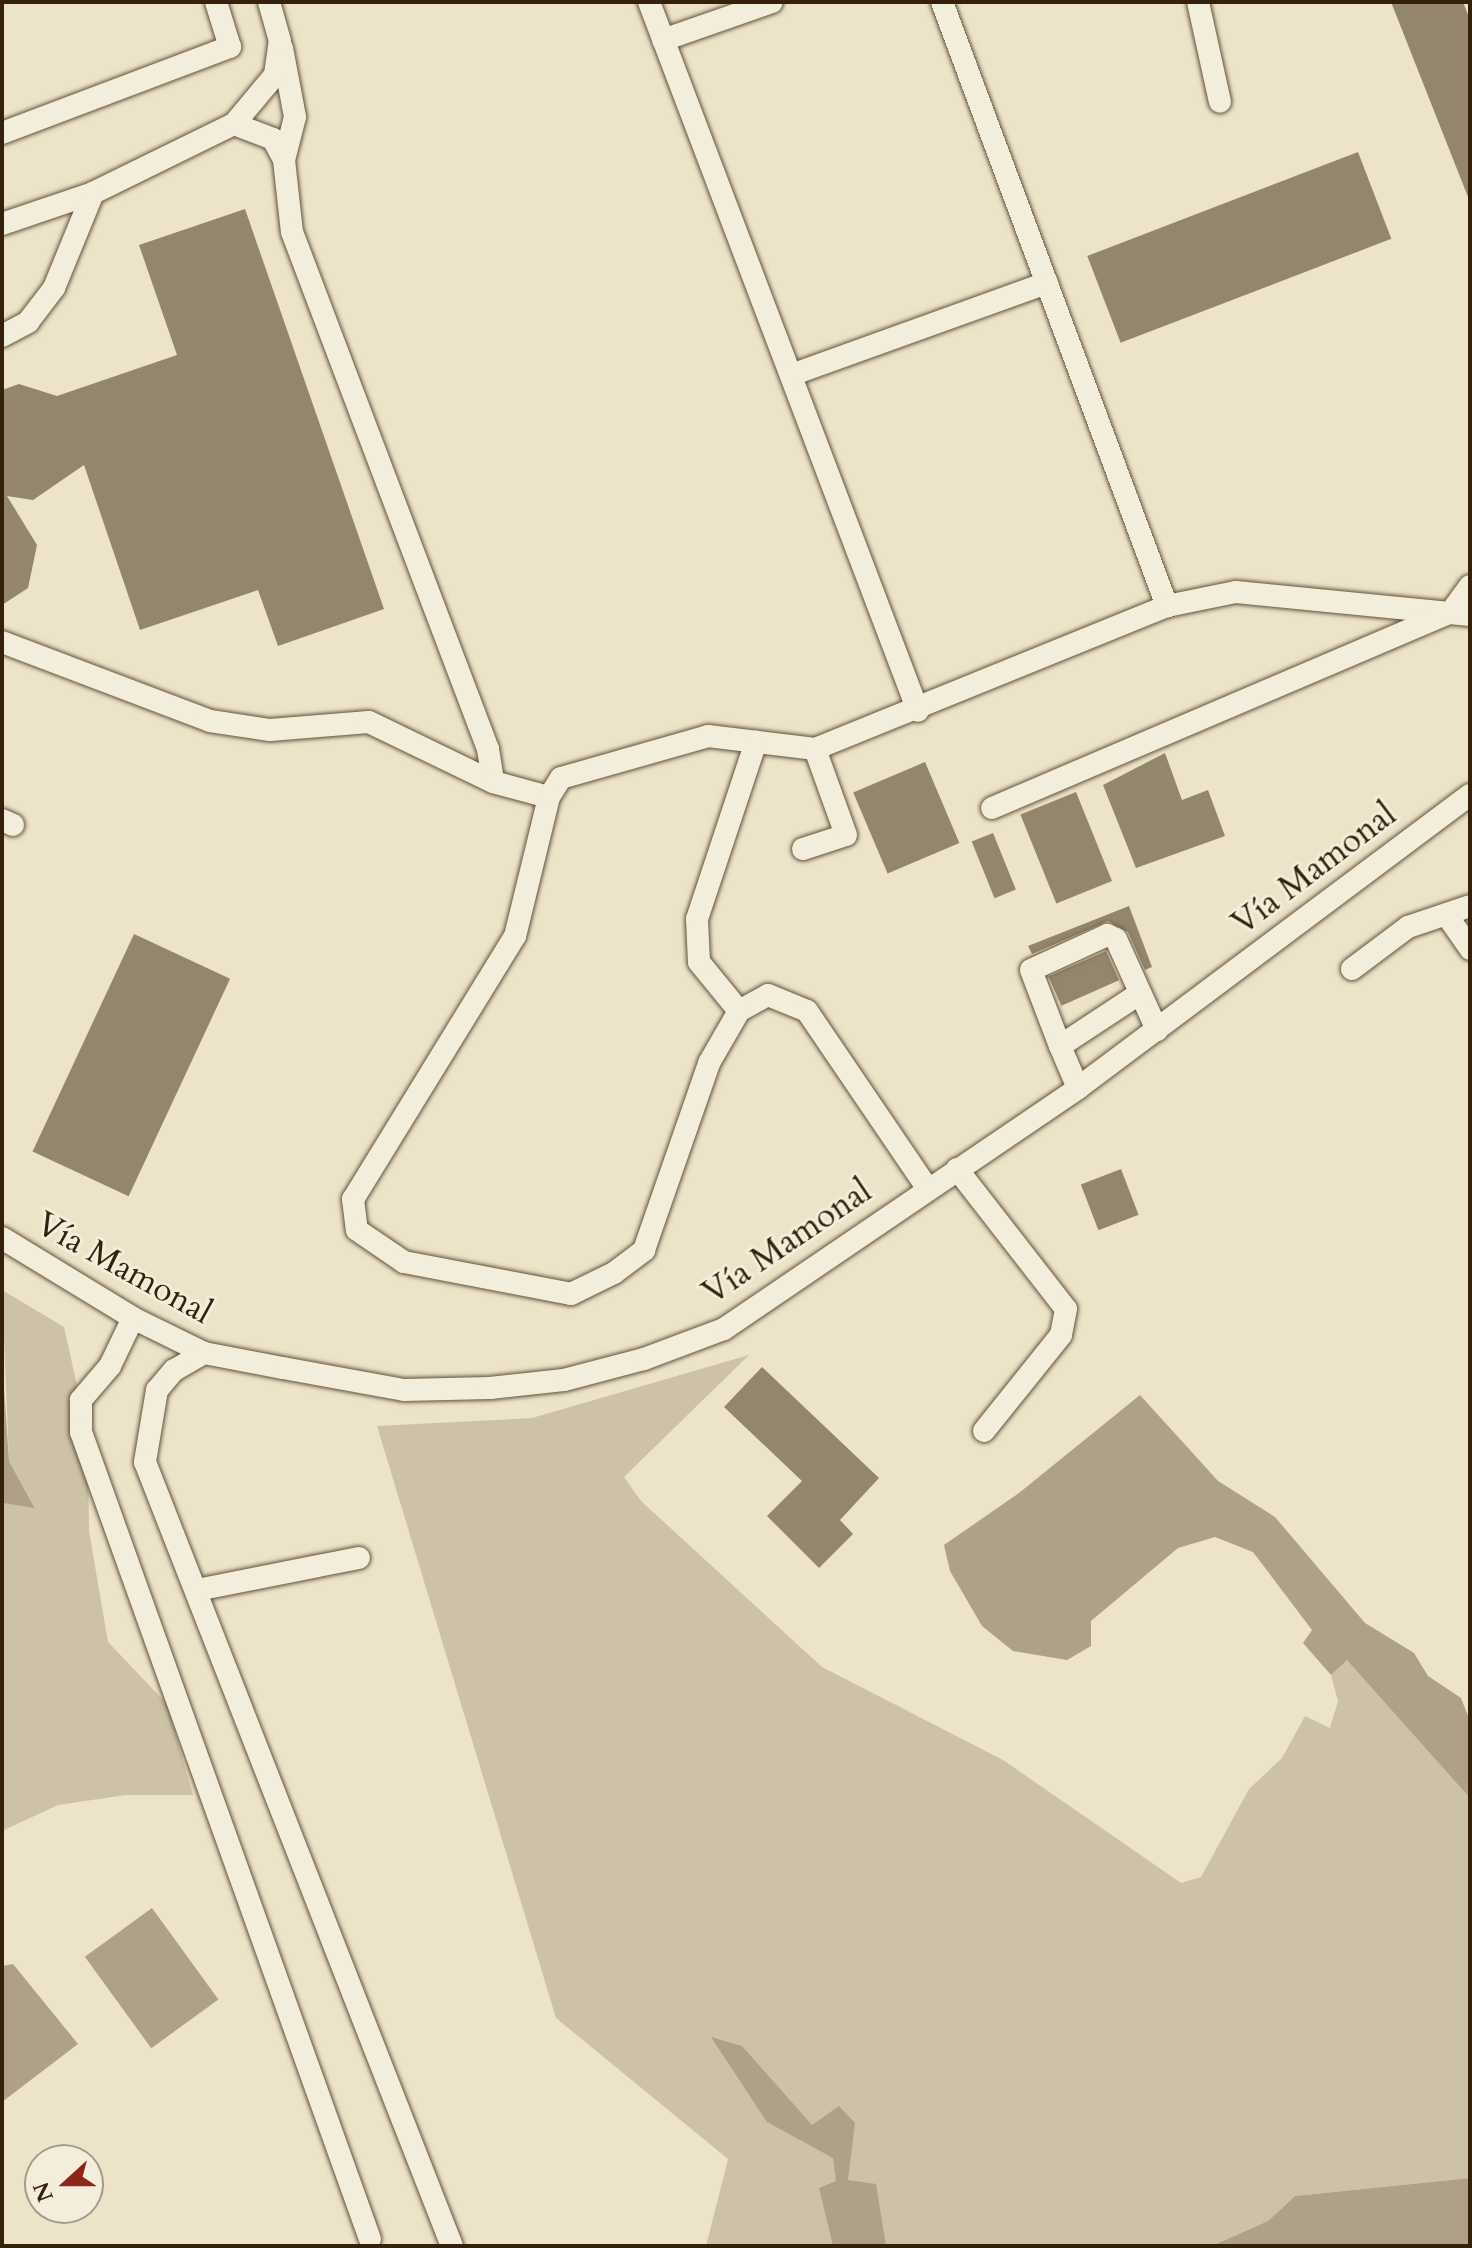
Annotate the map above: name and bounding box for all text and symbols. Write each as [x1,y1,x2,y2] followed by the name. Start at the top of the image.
[1224,794,1404,944] street label: Vía Mamonal
[695,1171,879,1313] street label: Vía Mamonal
[29,1203,219,1333] street label: Vía Mamonal
[24,2144,104,2224] north arrow
[26,2178,61,2206] text: N

